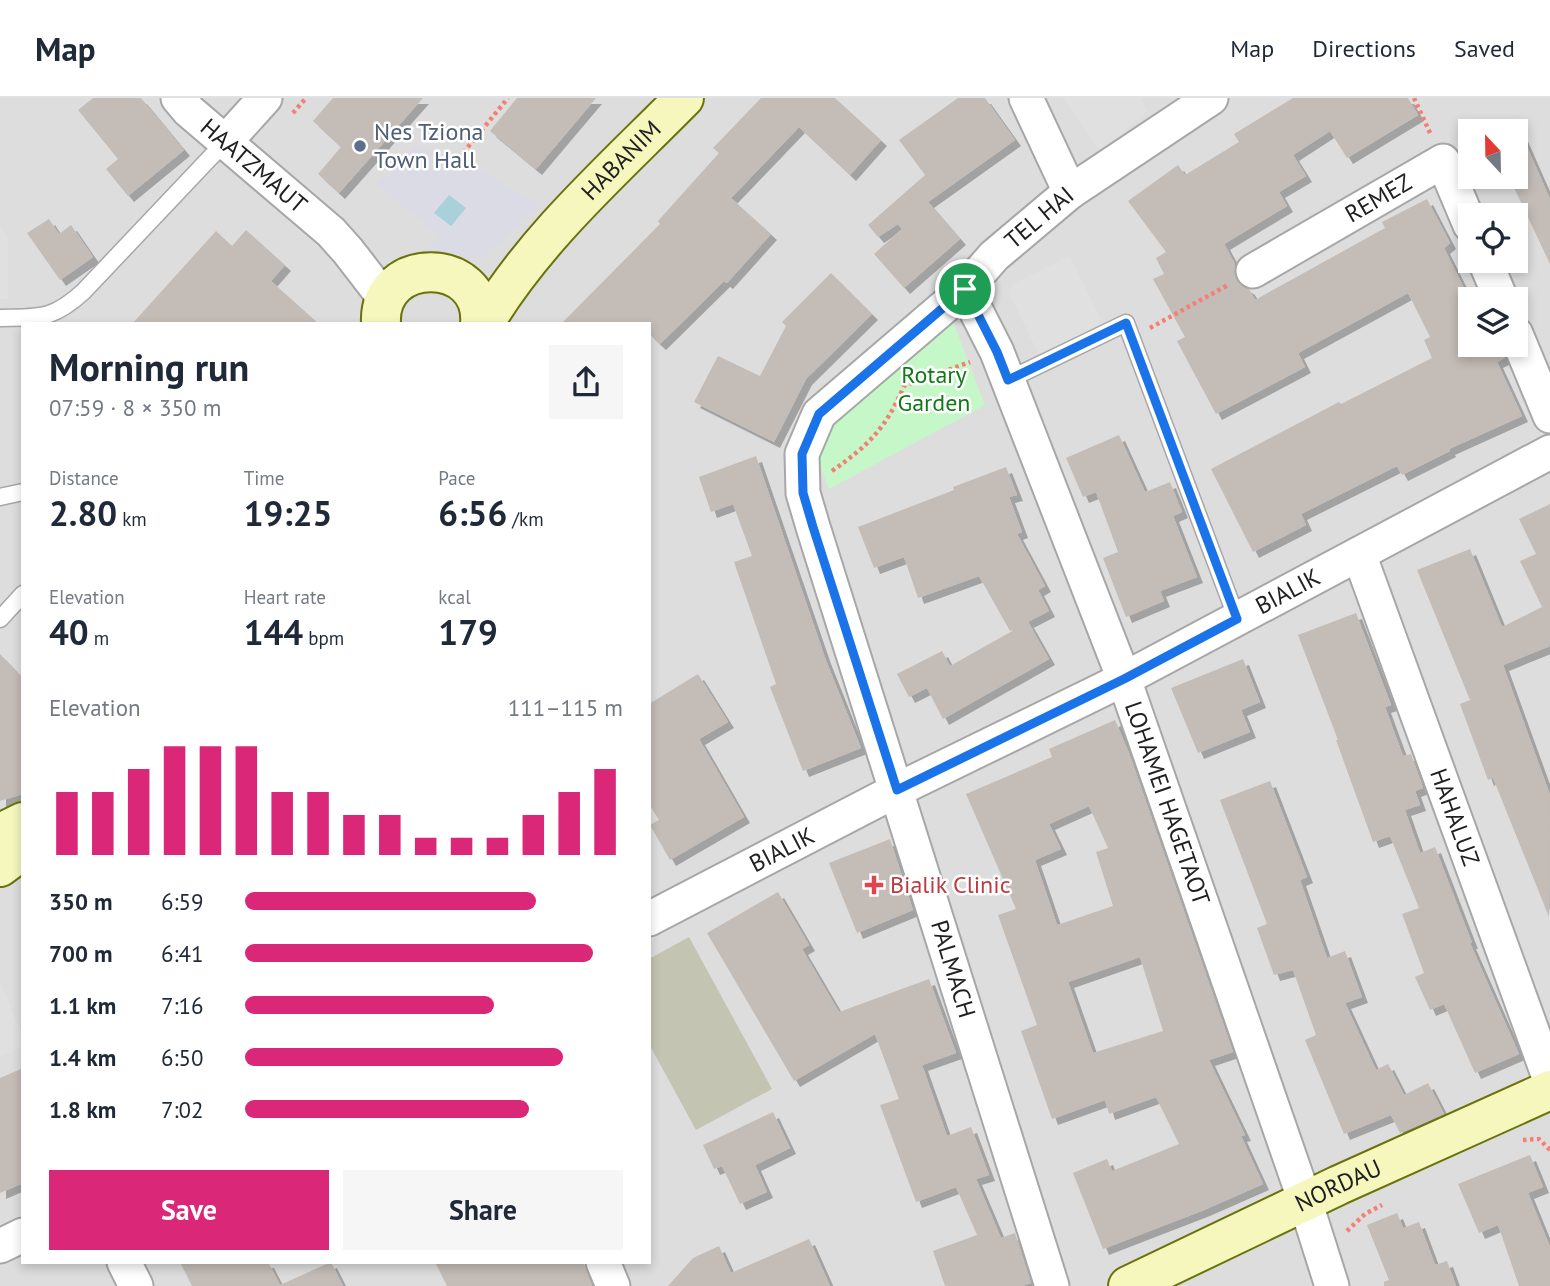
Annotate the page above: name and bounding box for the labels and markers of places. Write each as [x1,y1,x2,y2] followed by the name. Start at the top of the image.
[374,116,483,175] place label: Nes Tziona Town Hall
[352,138,368,154] marker: Nes Tziona Town Hall
[935,259,995,319] pin
[890,869,1011,900] place label: Bialik Clinic
[864,875,884,895] marker: Bialik Clinic

